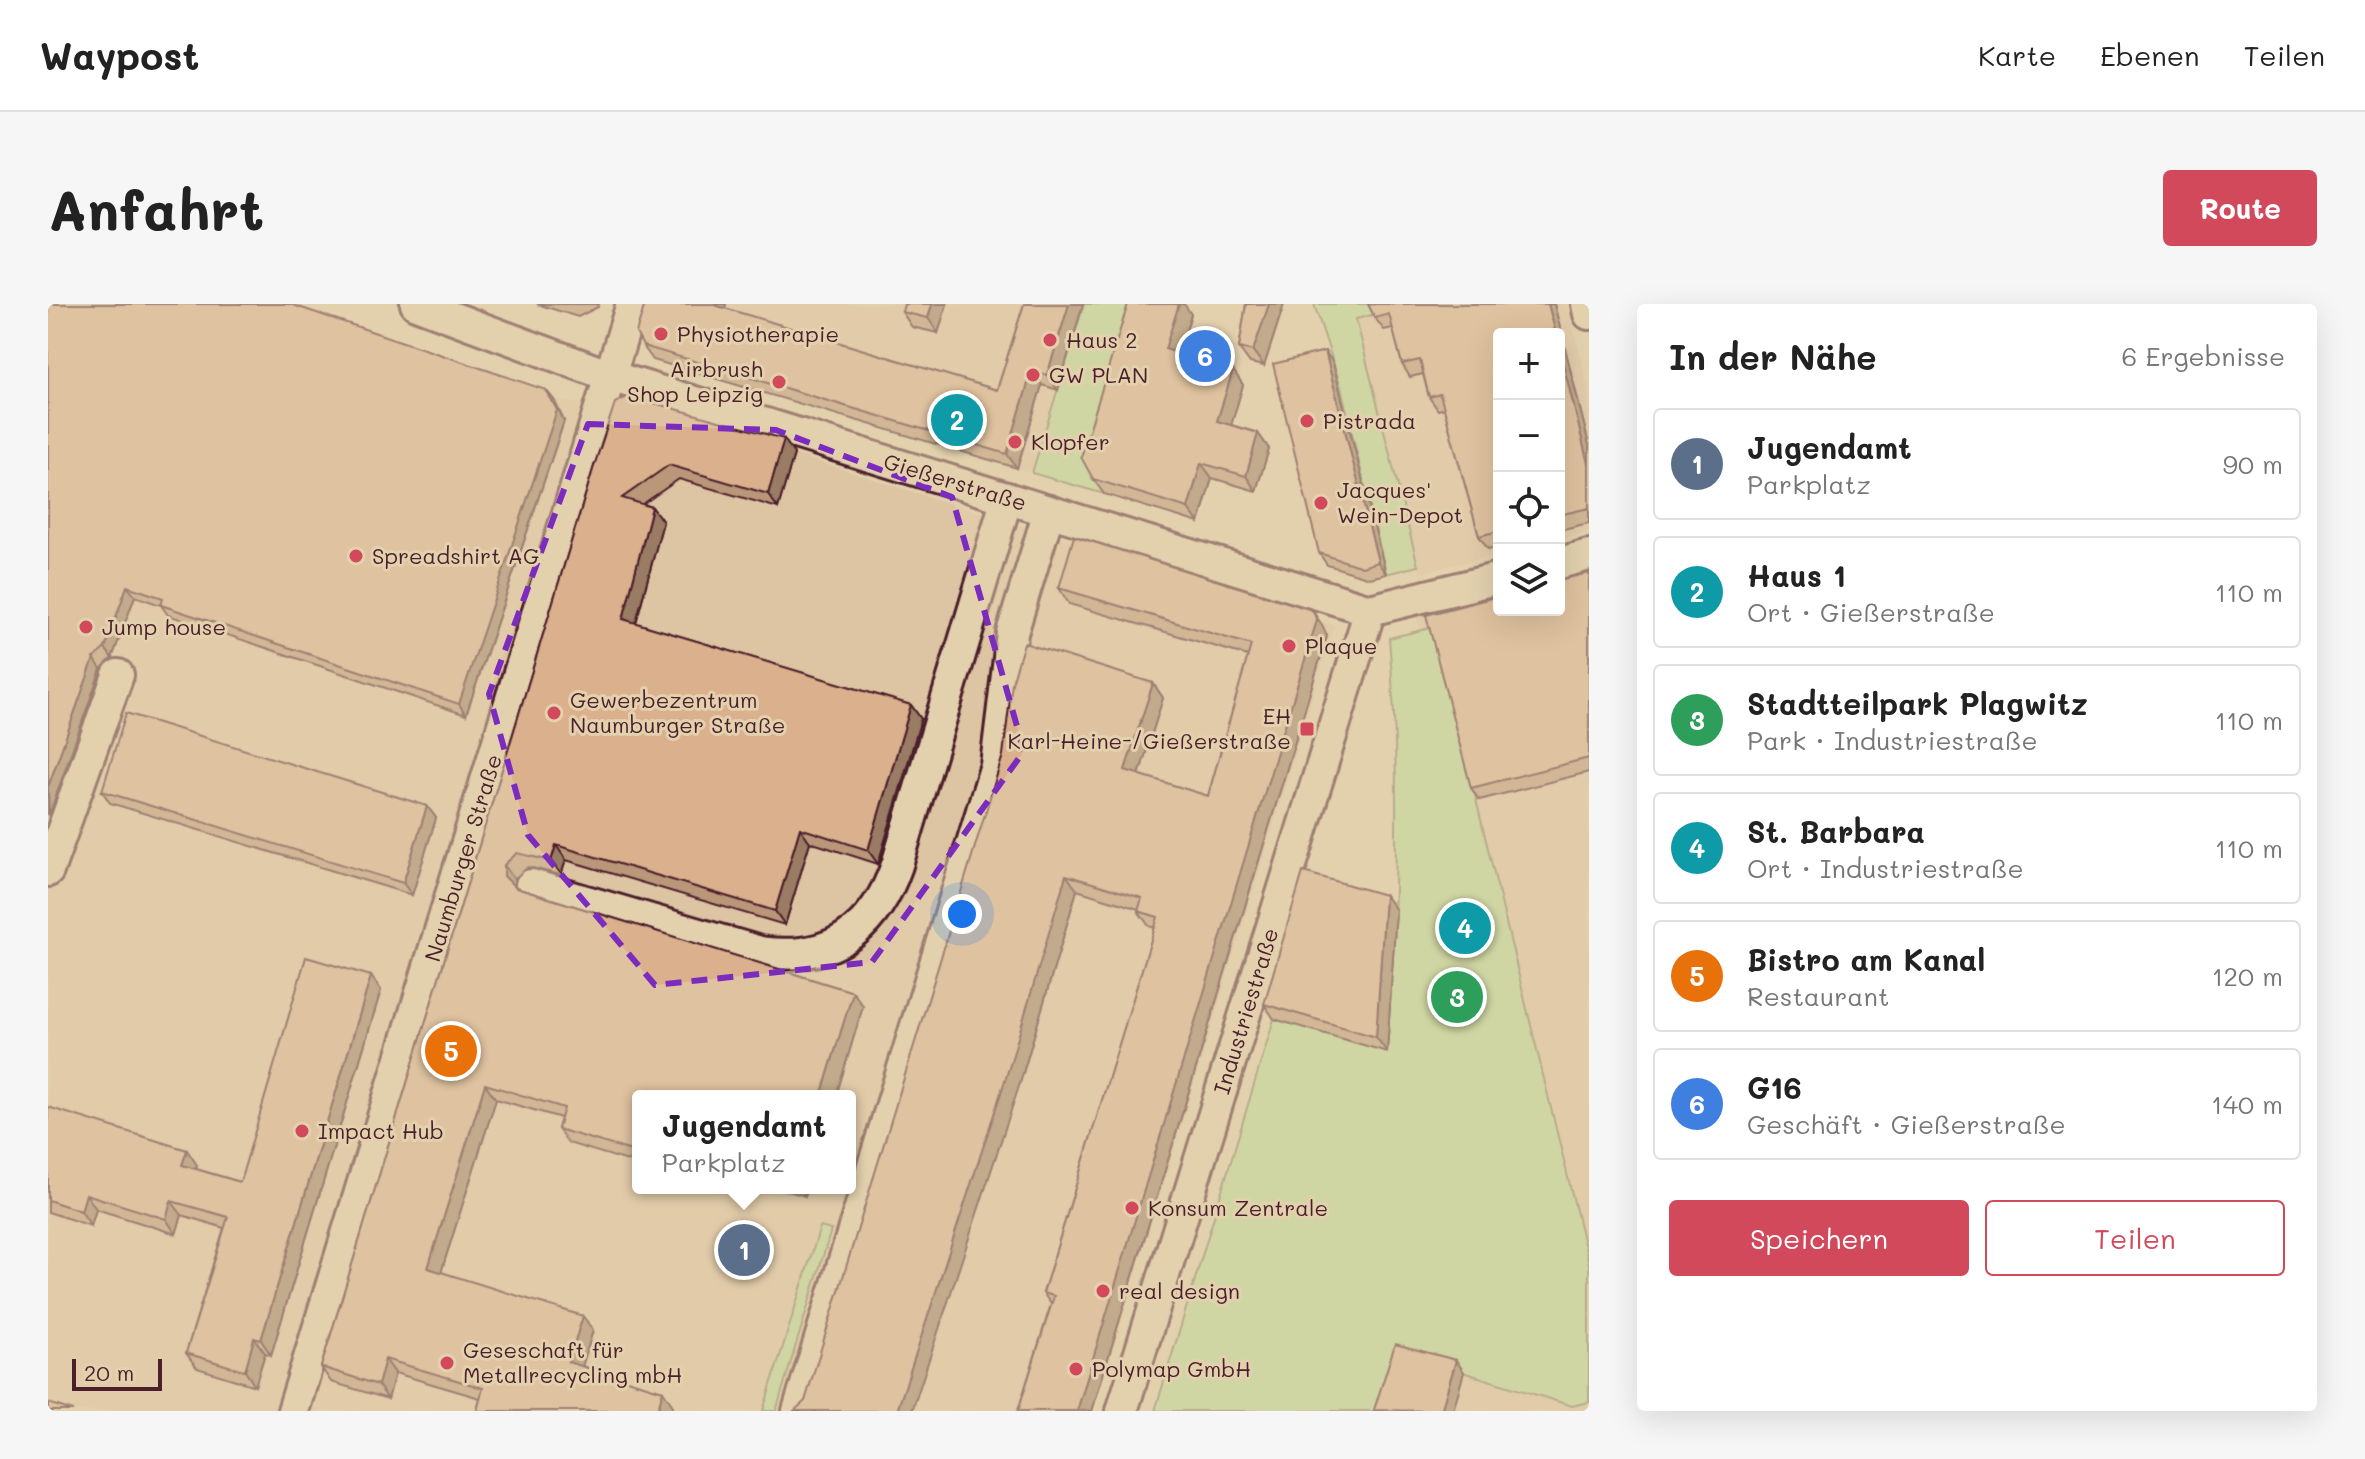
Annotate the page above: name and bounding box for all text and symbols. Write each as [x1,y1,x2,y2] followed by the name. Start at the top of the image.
[40,30,199,80] text: Waypost
[1978,37,2056,73] text: Karte
[2100,37,2200,73] text: Ebenen
[2244,37,2325,73] text: Teilen
[2163,170,2317,246] button: Route
[48,172,264,245] text: Anfahrt
[677,319,839,348] place label: Physiotherapie
[652,325,670,343] marker: Physiotherapie
[1066,325,1137,354] place label: Haus 2
[1179,326,1231,386] pin: 6
[1493,328,1565,616] map controls
[1493,328,1565,400] button: +
[1041,331,1059,349] marker: Haus 2
[1669,334,1877,379] text: In der Nähe
[2122,339,2285,373] text: 6 Ergebnisse
[627,354,763,408] place label: Airbrush Shop Leipzig
[1049,360,1148,389] place label: GW PLAN
[1024,366,1042,384] marker: GW PLAN
[770,373,788,391] marker: Airbrush Shop Leipzig
[931,390,983,450] pin: 2
[1493,400,1565,472] button: −
[1323,406,1416,435] place label: Pistrada
[1298,412,1316,430] marker: Pistrada
[1031,427,1110,456] place label: Klopfer
[1747,427,1912,467] text: Jugendamt
[1006,433,1024,451] marker: Klopfer
[880,446,1030,517] street label: Gießerstraße
[1691,447,1703,481] text: 1
[2223,447,2283,481] text: 90 m
[1747,467,1871,501] text: Parkplatz
[1493,472,1565,544] button: locate
[1337,475,1463,529] place label: Jacques' Wein-Depot
[1312,494,1330,512] marker: Jacques' Wein-Depot
[372,541,539,570] place label: Spreadshirt AG
[1493,544,1565,616] button: layers
[347,547,365,565] marker: Spreadshirt AG
[1747,555,1846,595] text: Haus 1
[1690,575,1704,609] text: 2
[2215,575,2283,609] text: 110 m
[1747,595,1995,629] text: Ort · Gießerstraße
[102,612,226,641] place label: Jump house
[77,618,95,636] marker: Jump house
[1305,631,1377,660] place label: Plaque
[1280,637,1298,655] marker: Plaque
[1747,683,2088,723] text: Stadtteilpark Plagwitz
[570,685,785,739] place label: Gewerbezentrum Naumburger Straße
[1007,701,1291,755] place label: EH Karl-Heine-/Gießerstraße
[1689,703,1705,737] text: 3
[2215,703,2283,737] text: 110 m
[545,704,563,722] marker: Gewerbezentrum Naumburger Straße
[1298,720,1316,738] marker: EH Karl-Heine-/Gießerstraße
[1747,723,2038,757] text: Park · Industriestraße
[417,751,508,965] street label: Naumburger Straße
[1747,811,1925,851] text: St. Barbara
[1689,831,1705,865] text: 4
[2215,831,2283,865] text: 110 m
[1747,851,2024,885] text: Ort · Industriestraße
[942,894,982,934] your location
[1439,898,1491,958] pin: 4
[1206,924,1285,1097] street label: Industriestraße
[1747,939,1985,979] text: Bistro am Kanal
[1689,959,1705,993] text: 5
[2212,959,2283,993] text: 120 m
[1431,967,1483,1027] pin: 3
[1747,979,1889,1013] text: Restaurant
[425,1021,477,1081] pin: 5
[1747,1067,1802,1107] text: G16
[1689,1087,1705,1121] text: 6
[2211,1087,2283,1121] text: 140 m
[632,1090,856,1194] popup
[662,1105,826,1145] text: Jugendamt
[1747,1107,2066,1141] text: Geschäft · Gießerstraße
[318,1116,444,1145] place label: Impact Hub
[293,1122,311,1140] marker: Impact Hub
[662,1145,785,1179] text: Parkplatz
[1148,1193,1328,1222] place label: Konsum Zentrale
[1123,1199,1141,1217] marker: Konsum Zentrale
[1669,1200,1969,1276] button: Speichern
[1985,1200,2285,1276] button: Teilen
[718,1220,770,1280] pin: 1
[1119,1276,1240,1305] place label: real design
[1094,1282,1112,1300] marker: real design
[463,1335,682,1389] place label: Geseschaft für Metallrecycling mbH
[438,1354,456,1372] marker: Geseschaft für Metallrecycling mbH
[1092,1354,1251,1383] place label: Polymap GmbH
[72,1355,162,1391] scale bar
[84,1358,134,1387] text: 20 m
[1067,1360,1085,1378] marker: Polymap GmbH

